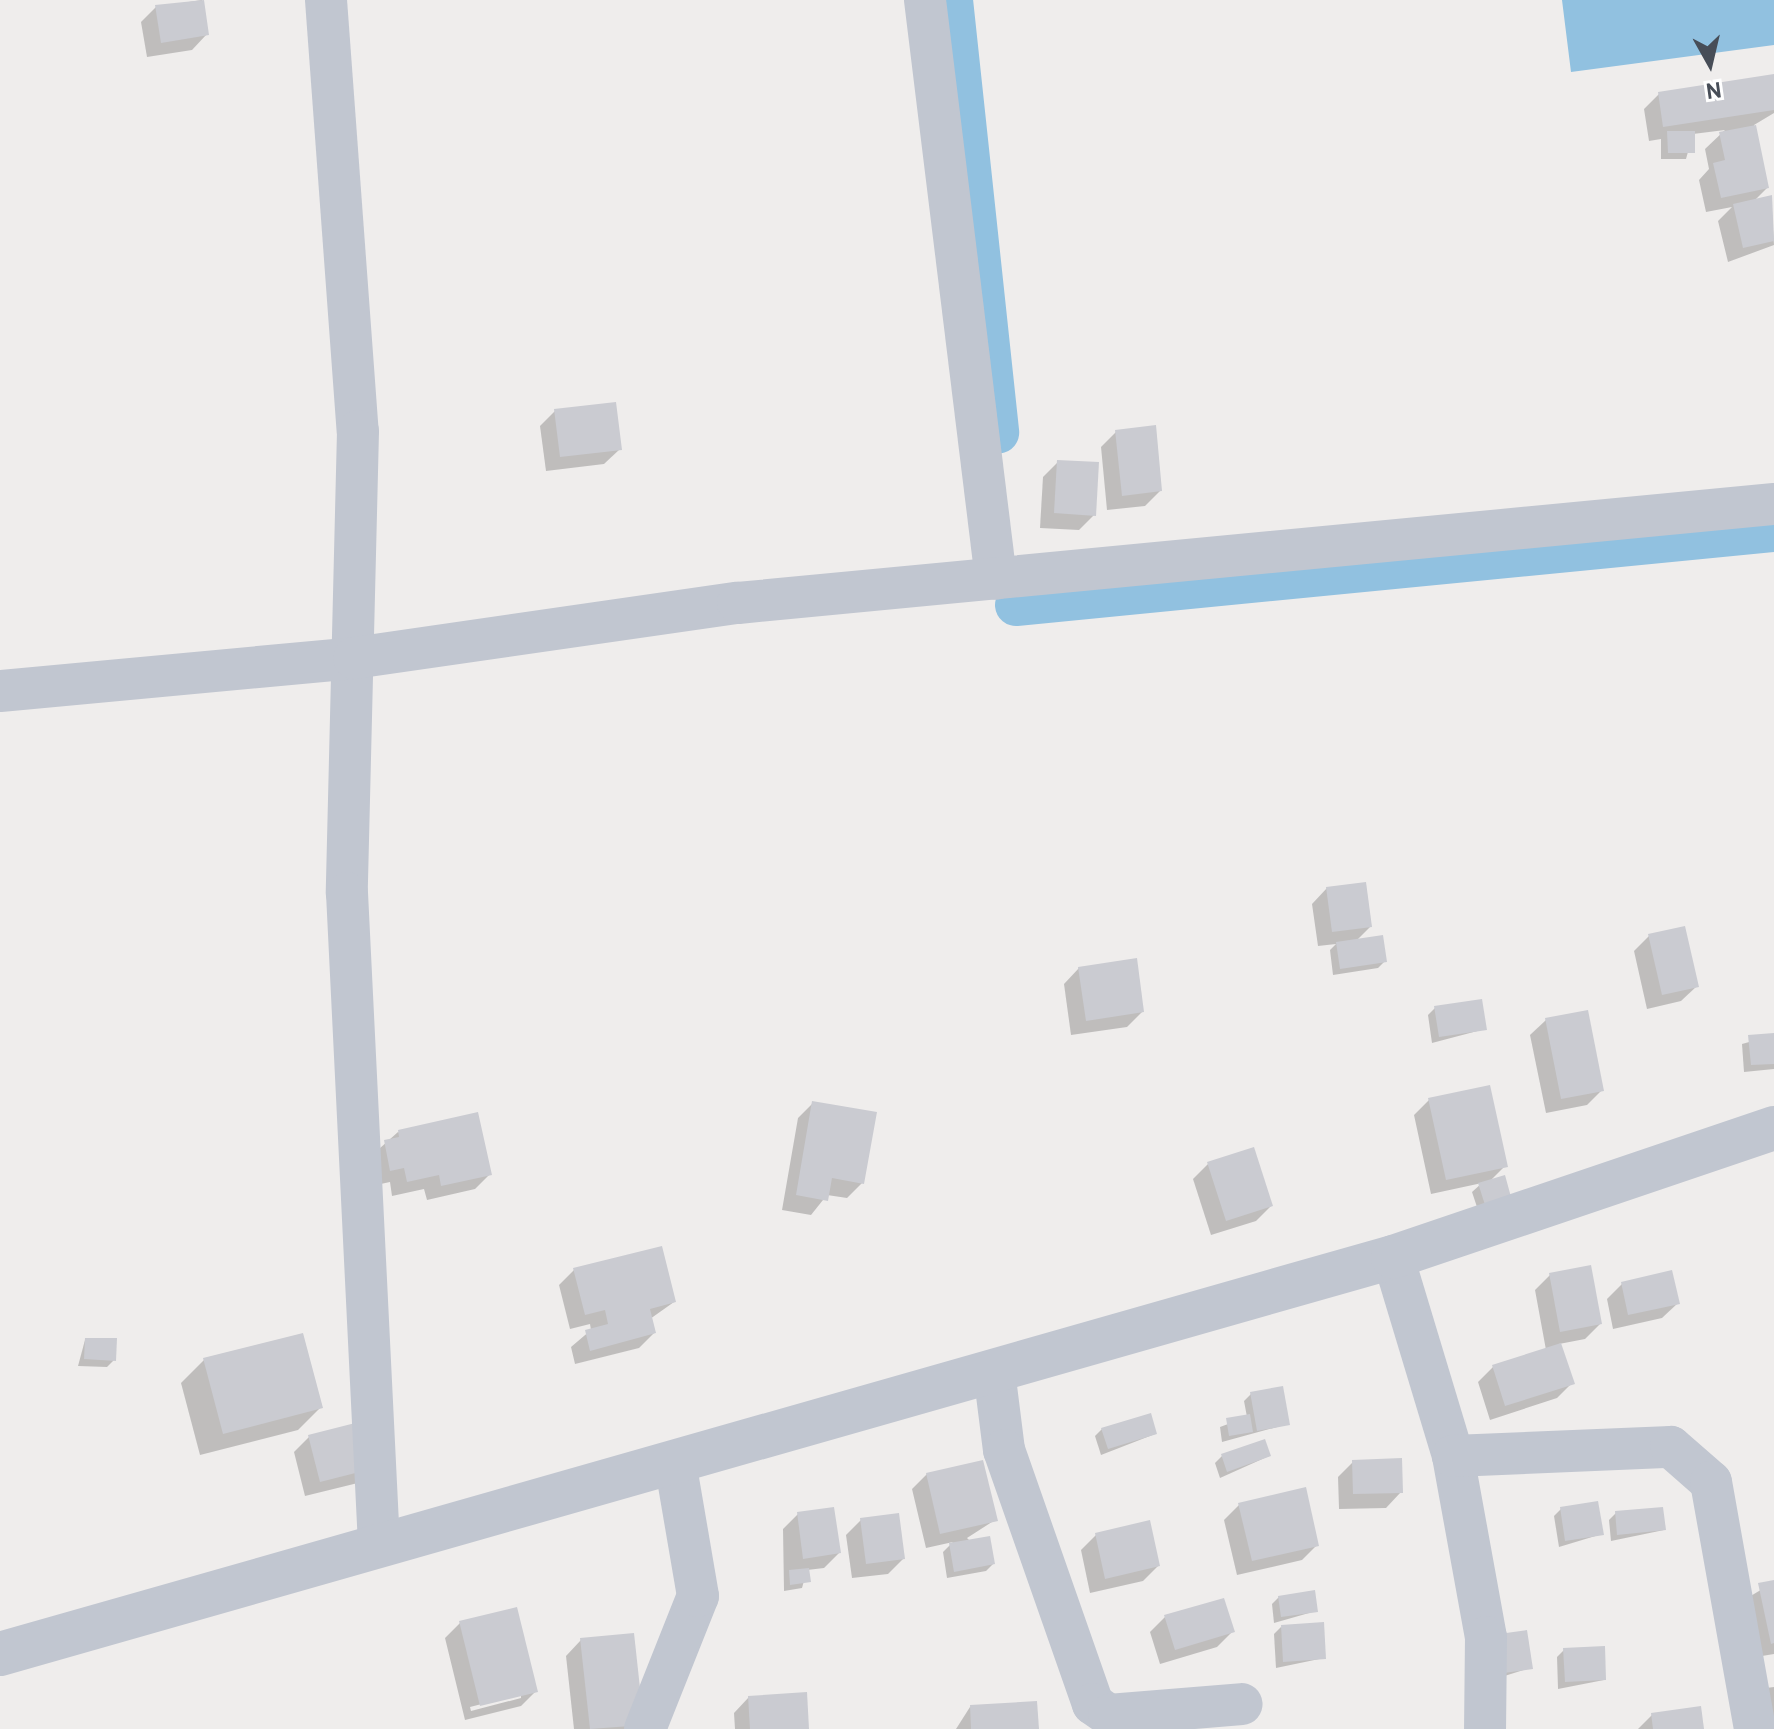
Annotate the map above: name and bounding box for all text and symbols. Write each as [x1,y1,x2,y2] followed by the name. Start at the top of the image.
[1670,24,1750,104] north arrow
[1704,74,1723,103] text: N

